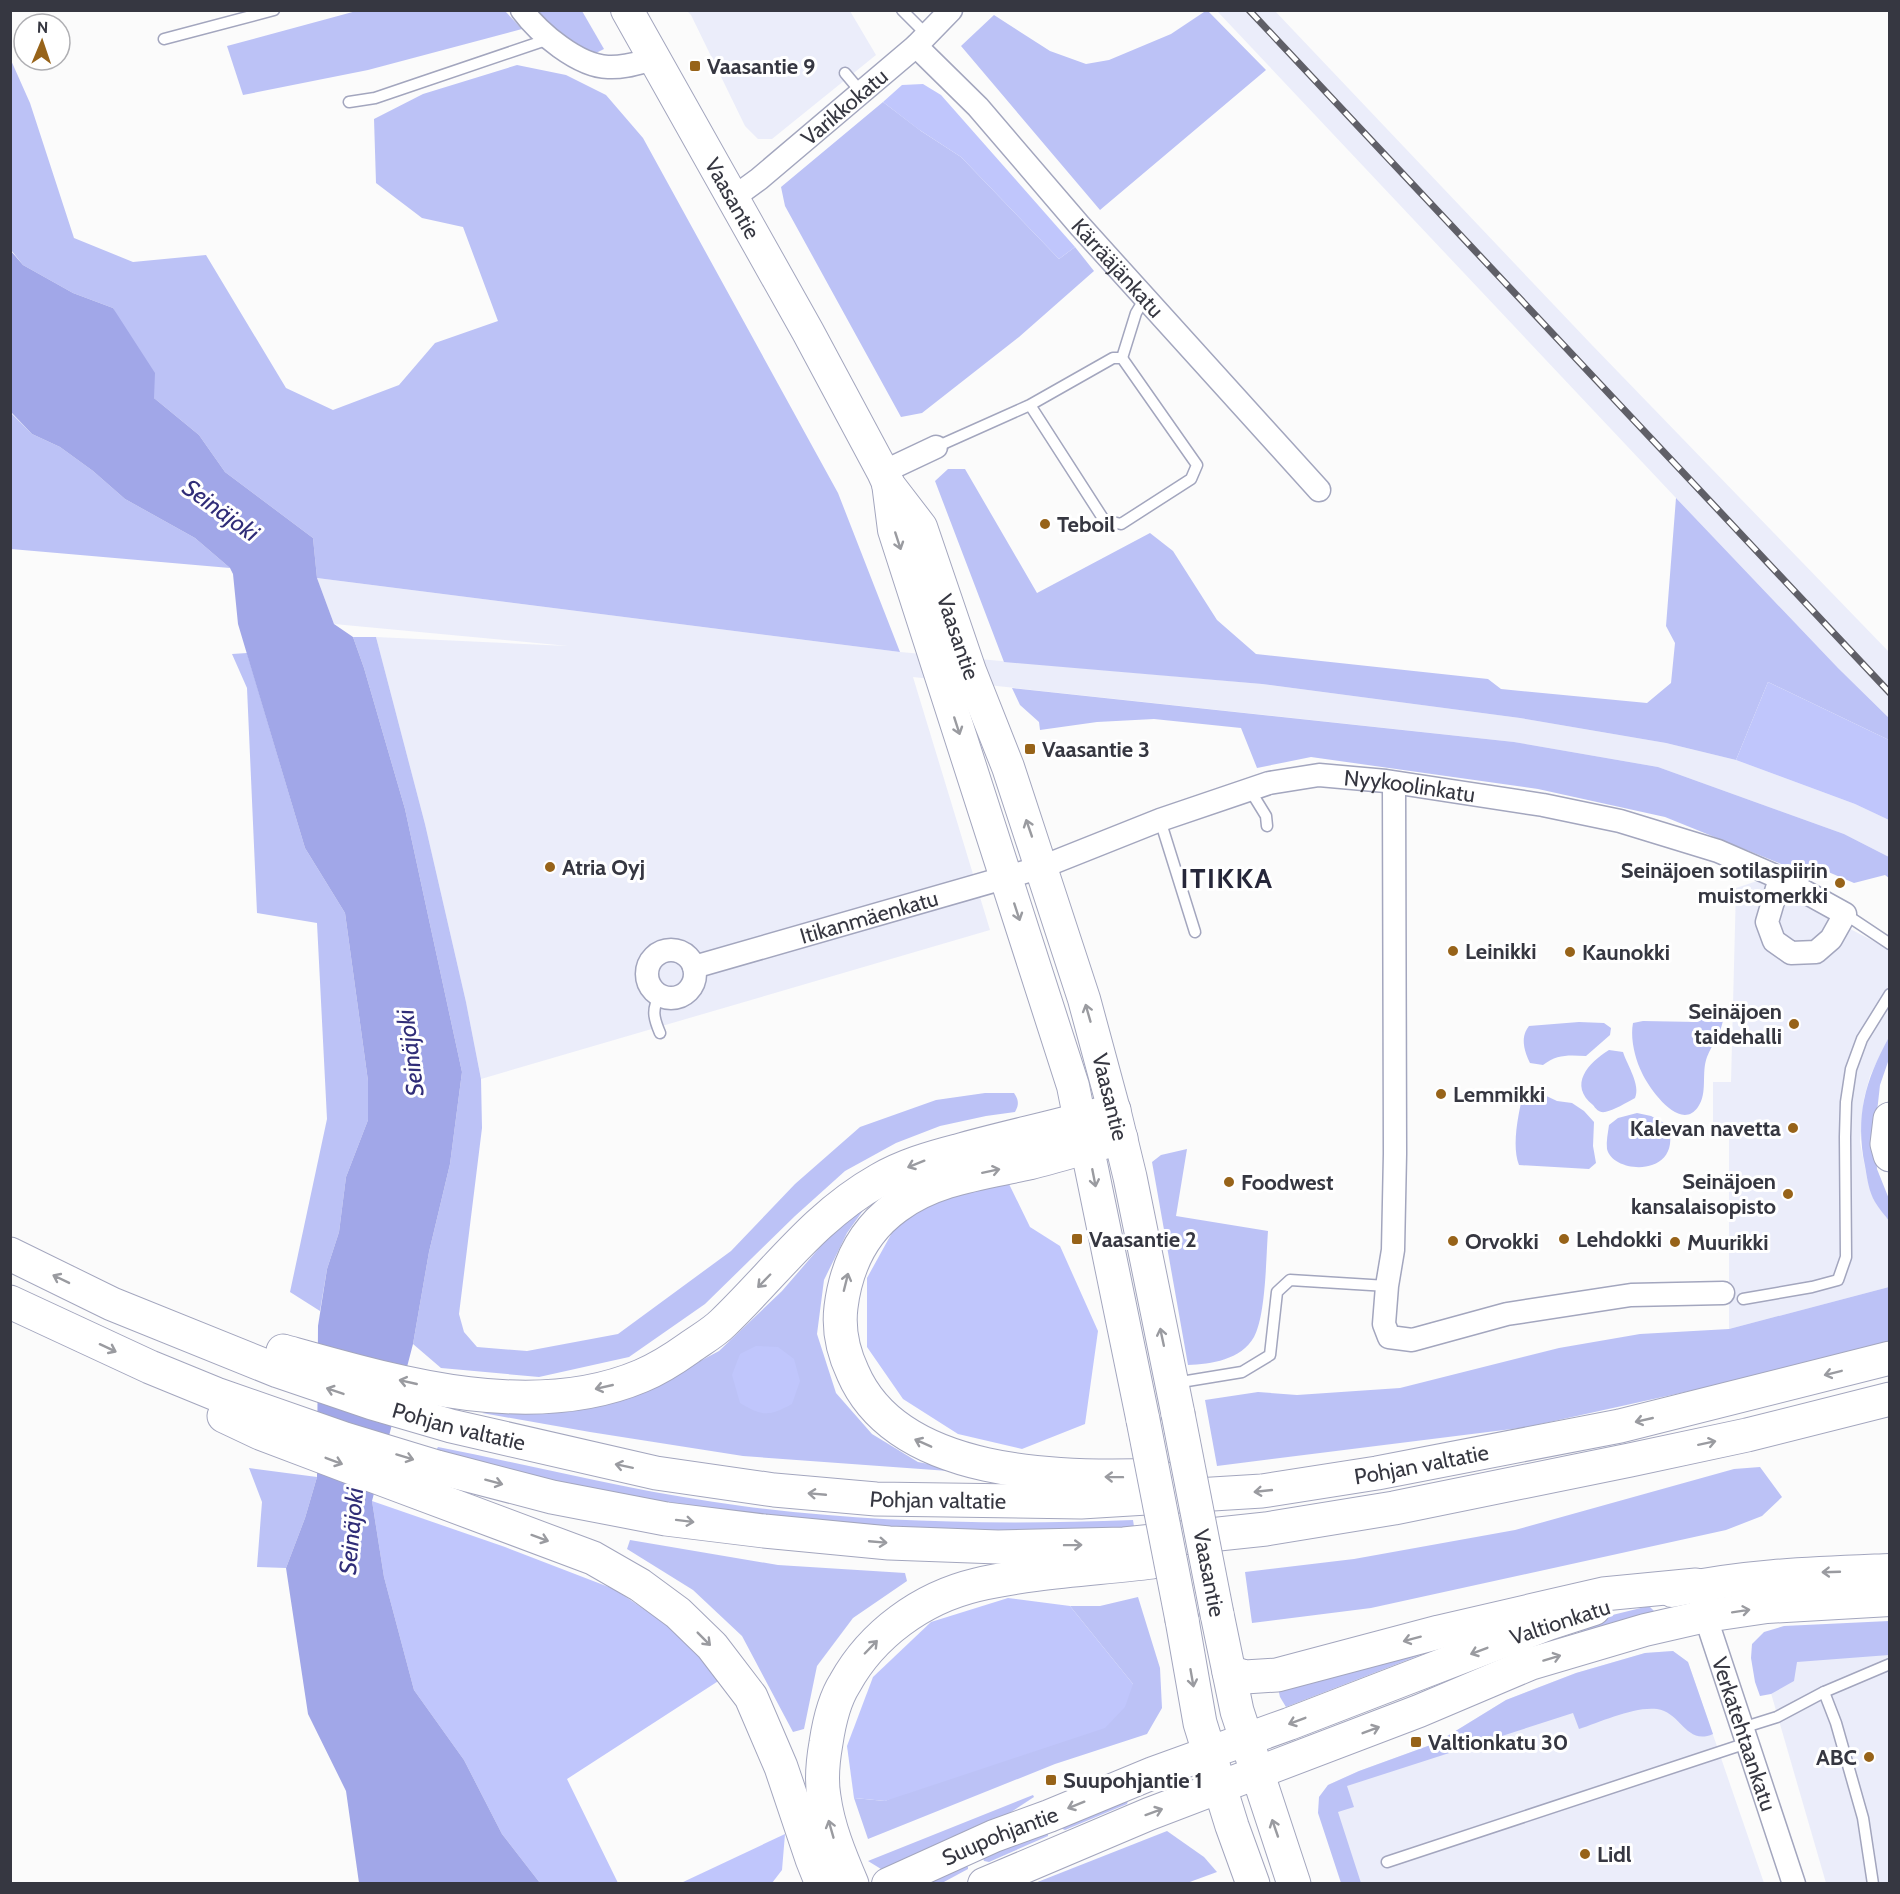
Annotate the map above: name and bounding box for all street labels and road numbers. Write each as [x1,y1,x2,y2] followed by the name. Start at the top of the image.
[795,62,893,151] street label: Varikkokatu
[699,153,766,244] street label: Vaasantie
[1066,213,1170,323] street label: Kärrääjänkatu
[931,590,986,684] street label: Vaasantie
[1343,764,1477,808] street label: Nyykoolinkatu
[797,884,941,949] street label: Itikanmäenkatu
[1086,1051,1134,1143] street label: Vaasantie
[389,1396,528,1456] street label: Pohjan valtatie
[1352,1438,1491,1490] street label: Pohjan valtatie
[869,1485,1006,1514] street label: Pohjan valtatie
[1187,1527,1231,1619] street label: Vaasantie
[1507,1593,1613,1651] street label: Valtionkatu
[1706,1654,1782,1815] street label: Verkatehtaankatu
[938,1800,1062,1871] street label: Suupohjantie

